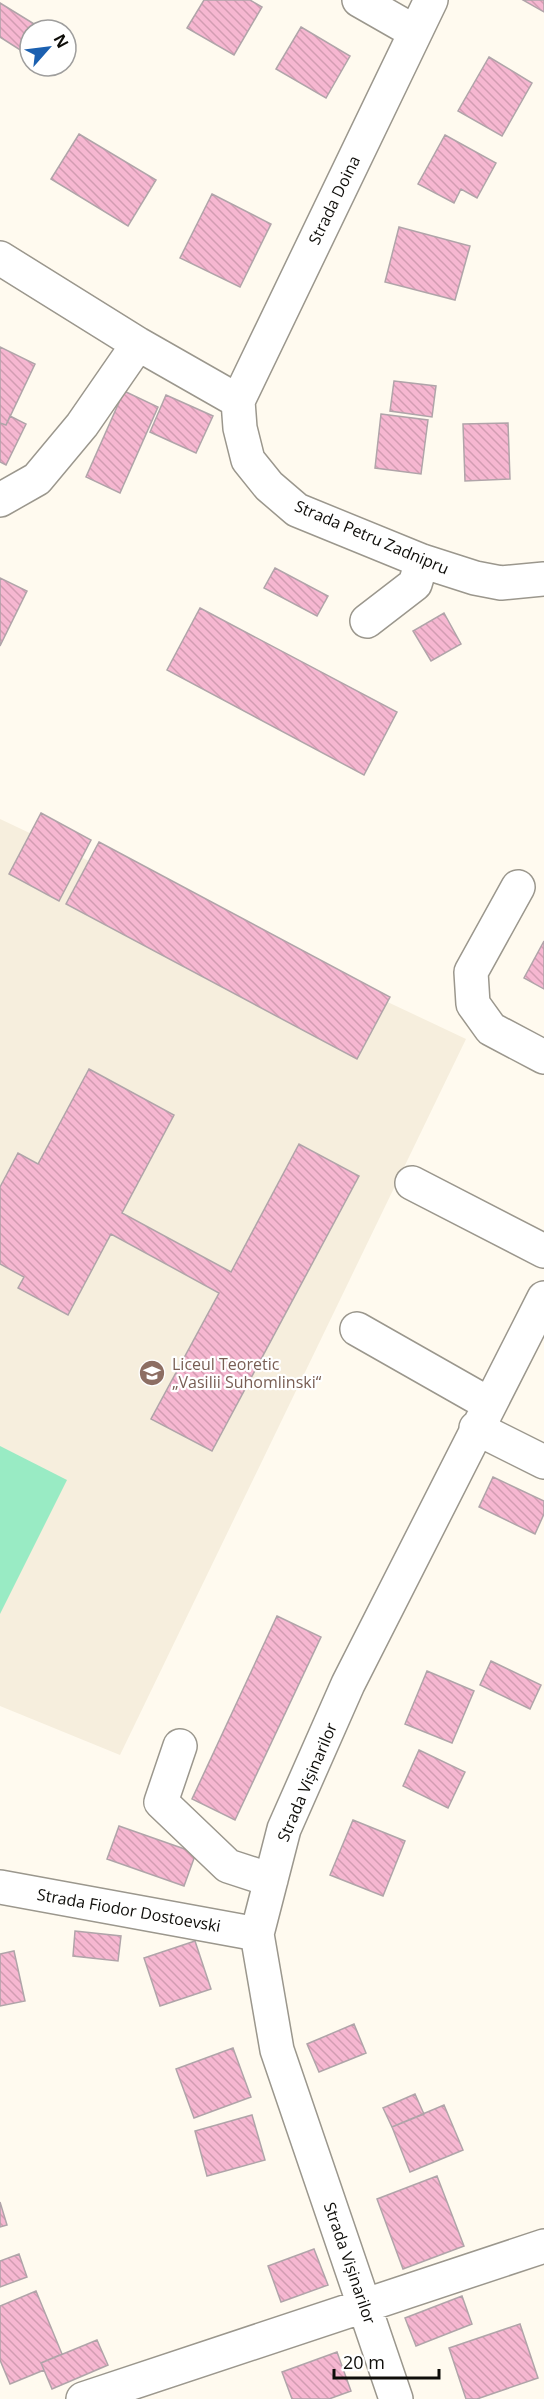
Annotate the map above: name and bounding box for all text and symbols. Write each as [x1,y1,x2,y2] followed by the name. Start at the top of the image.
[18,18,78,78] north arrow
[48,30,74,52] text: N
[303,152,365,248] street label: Strada Doina
[292,495,452,579] street label: Strada Petru Zadnipru
[172,1353,322,1393] place label: Liceul Teoretic „Vasilii Suhomlinski“
[137,1358,167,1388] school or university icon: Liceul Teoretic „Vasilii Suhomlinski“
[272,1719,342,1845] street label: Strada Vișinarilor
[35,1883,223,1937] street label: Strada Fiodor Dostoevski
[319,2199,381,2327] street label: Strada Vișinarilor
[334,2342,439,2380] scale bar
[343,2350,385,2374] text: 20 m

